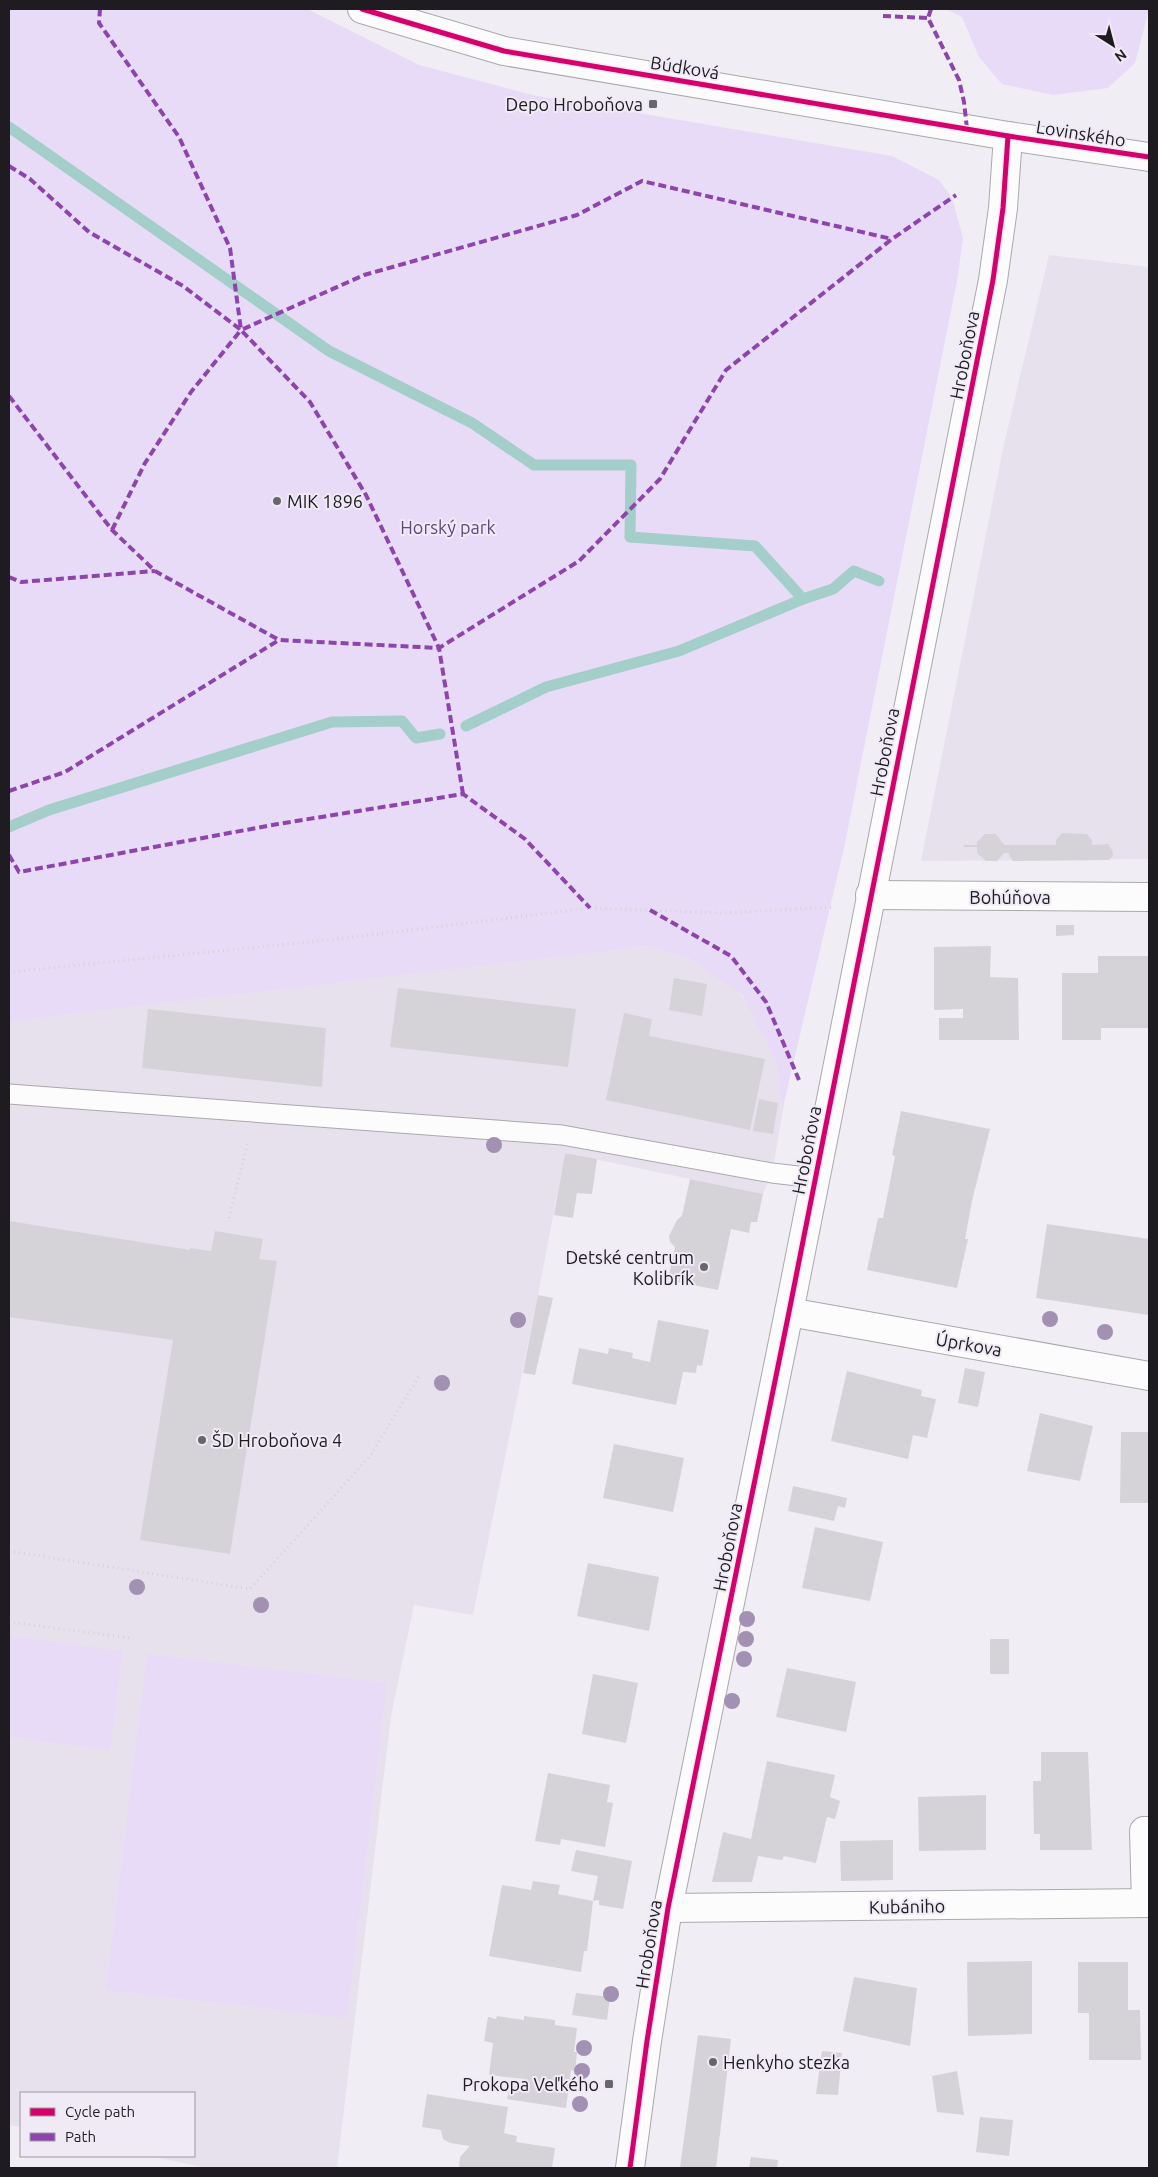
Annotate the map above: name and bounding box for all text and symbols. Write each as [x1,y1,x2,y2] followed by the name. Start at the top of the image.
[1088,20,1138,70] north arrow
[1112,46,1130,65] text: N
[649,52,721,82] street label: Búdková
[505,94,643,114] place label: Depo Hroboňova
[647,98,659,110] marker: Depo Hroboňova
[1035,116,1127,150] street label: Lovinského
[946,309,982,401] street label: Hroboňova
[287,491,363,511] place label: MIK 1896
[271,495,283,507] marker: MIK 1896
[400,517,496,537] park label: Horský park
[866,706,902,798] street label: Hroboňova
[969,887,1051,907] street label: Bohúňova
[788,1104,824,1196] street label: Hroboňova
[565,1247,694,1288] place label: Detské centrum Kolibrík
[698,1261,710,1273] marker: Detské centrum Kolibrík
[934,1327,1004,1360] street label: Úprkova
[212,1429,342,1450] place label: ŠD Hroboňova 4
[196,1434,208,1446] marker: ŠD Hroboňova 4
[709,1501,745,1593] street label: Hroboňova
[869,1895,945,1917] street label: Kubániho
[631,1898,665,1990] street label: Hroboňova
[723,2052,850,2072] place label: Henkyho stezka
[707,2056,719,2068] marker: Henkyho stezka
[462,2074,599,2094] place label: Prokopa Veľkého
[603,2078,615,2090] marker: Prokopa Veľkého
[20,2092,195,2157] legend
[65,2103,135,2120] text: Cycle path
[65,2128,96,2145] text: Path

